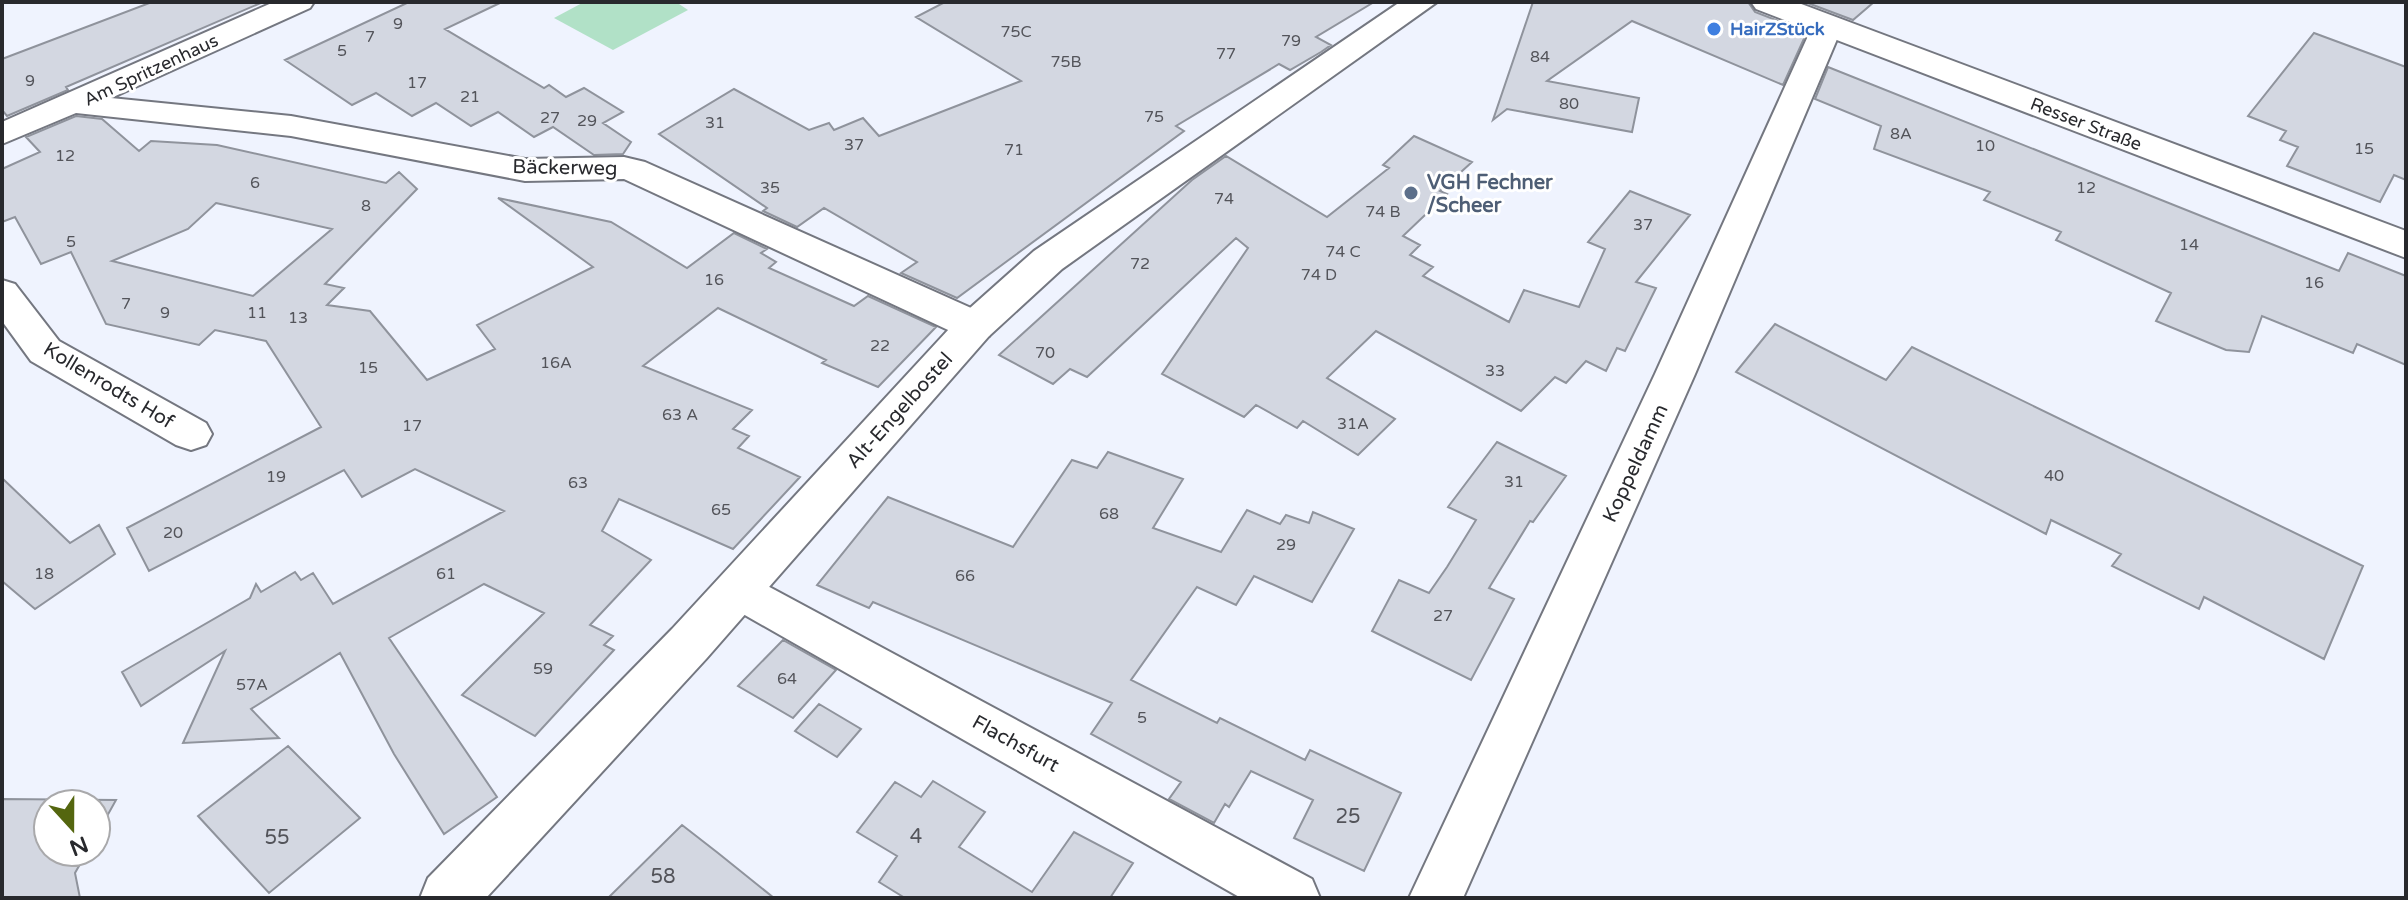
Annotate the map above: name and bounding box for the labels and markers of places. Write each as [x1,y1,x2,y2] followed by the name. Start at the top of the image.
[1730,18,1825,40] place label: HairZStück
[1705,20,1723,38] marker: HairZStück
[1427,171,1553,218] place label: VGH Fechner /Scheer
[1402,184,1420,202] marker: VGH Fechner /Scheer

